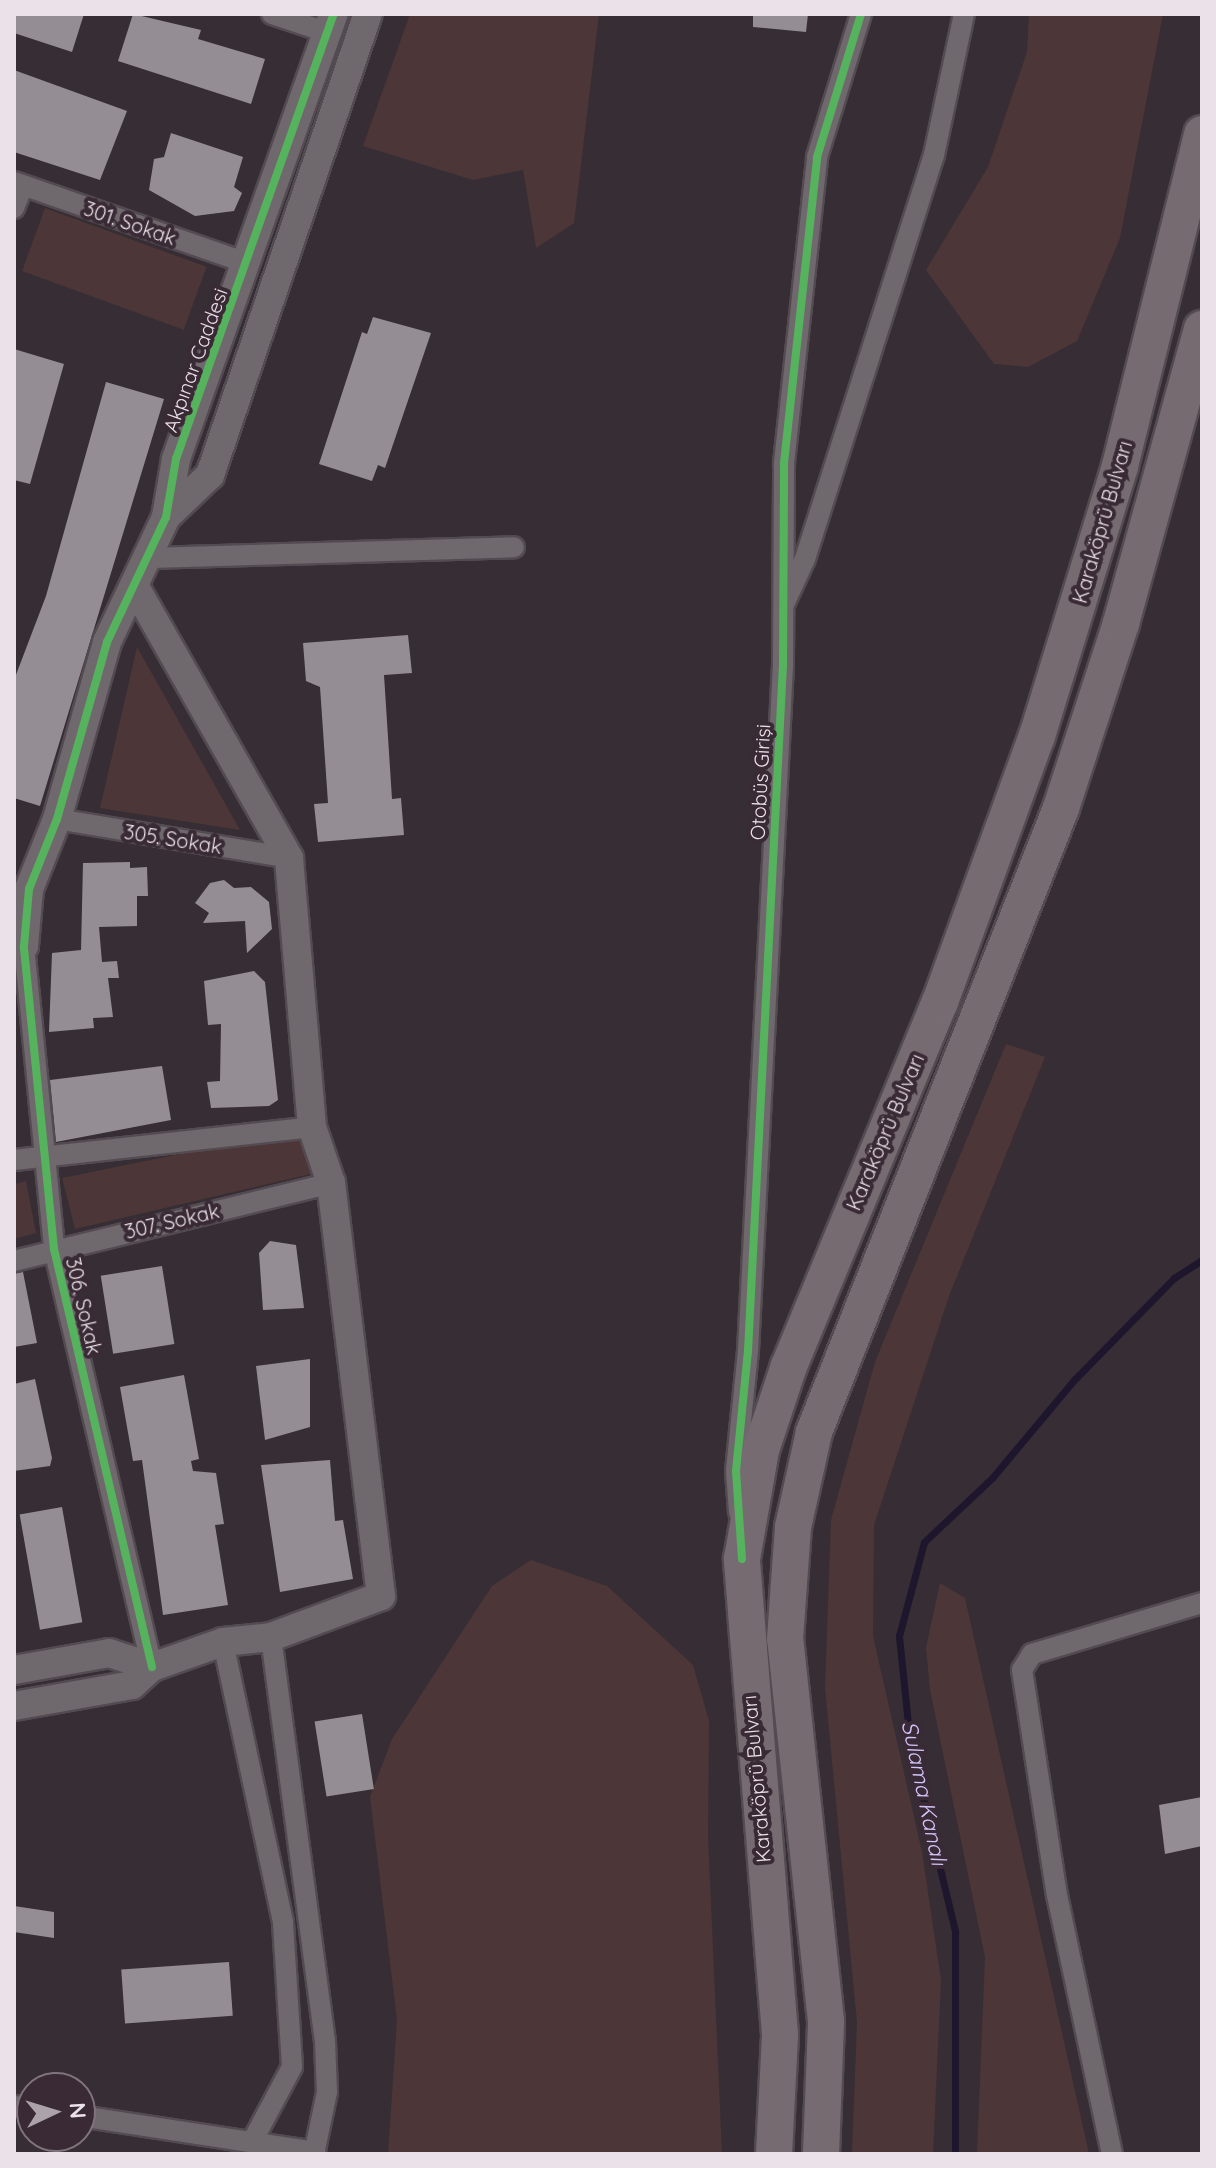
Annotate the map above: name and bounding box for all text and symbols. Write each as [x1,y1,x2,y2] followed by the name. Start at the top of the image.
[81,196,179,250] street label: 301. Sokak
[158,285,232,435] street label: Akpınar Caddesi
[1067,438,1137,606] street label: Karaköprü Bulvarı
[745,723,775,841] street label: Otobüs Girişi
[122,819,224,859] street label: 305. Sokak
[841,1050,929,1214] street label: Karaköprü Bulvarı
[122,1198,222,1244] street label: 307. Sokak
[61,1255,107,1357] street label: 306. Sokak
[737,1694,775,1864] street label: Karaköprü Bulvarı
[896,1719,952,1867] water label: Sulama Kanalı
[16,2072,96,2152] north arrow
[63,2101,92,2120] text: N

